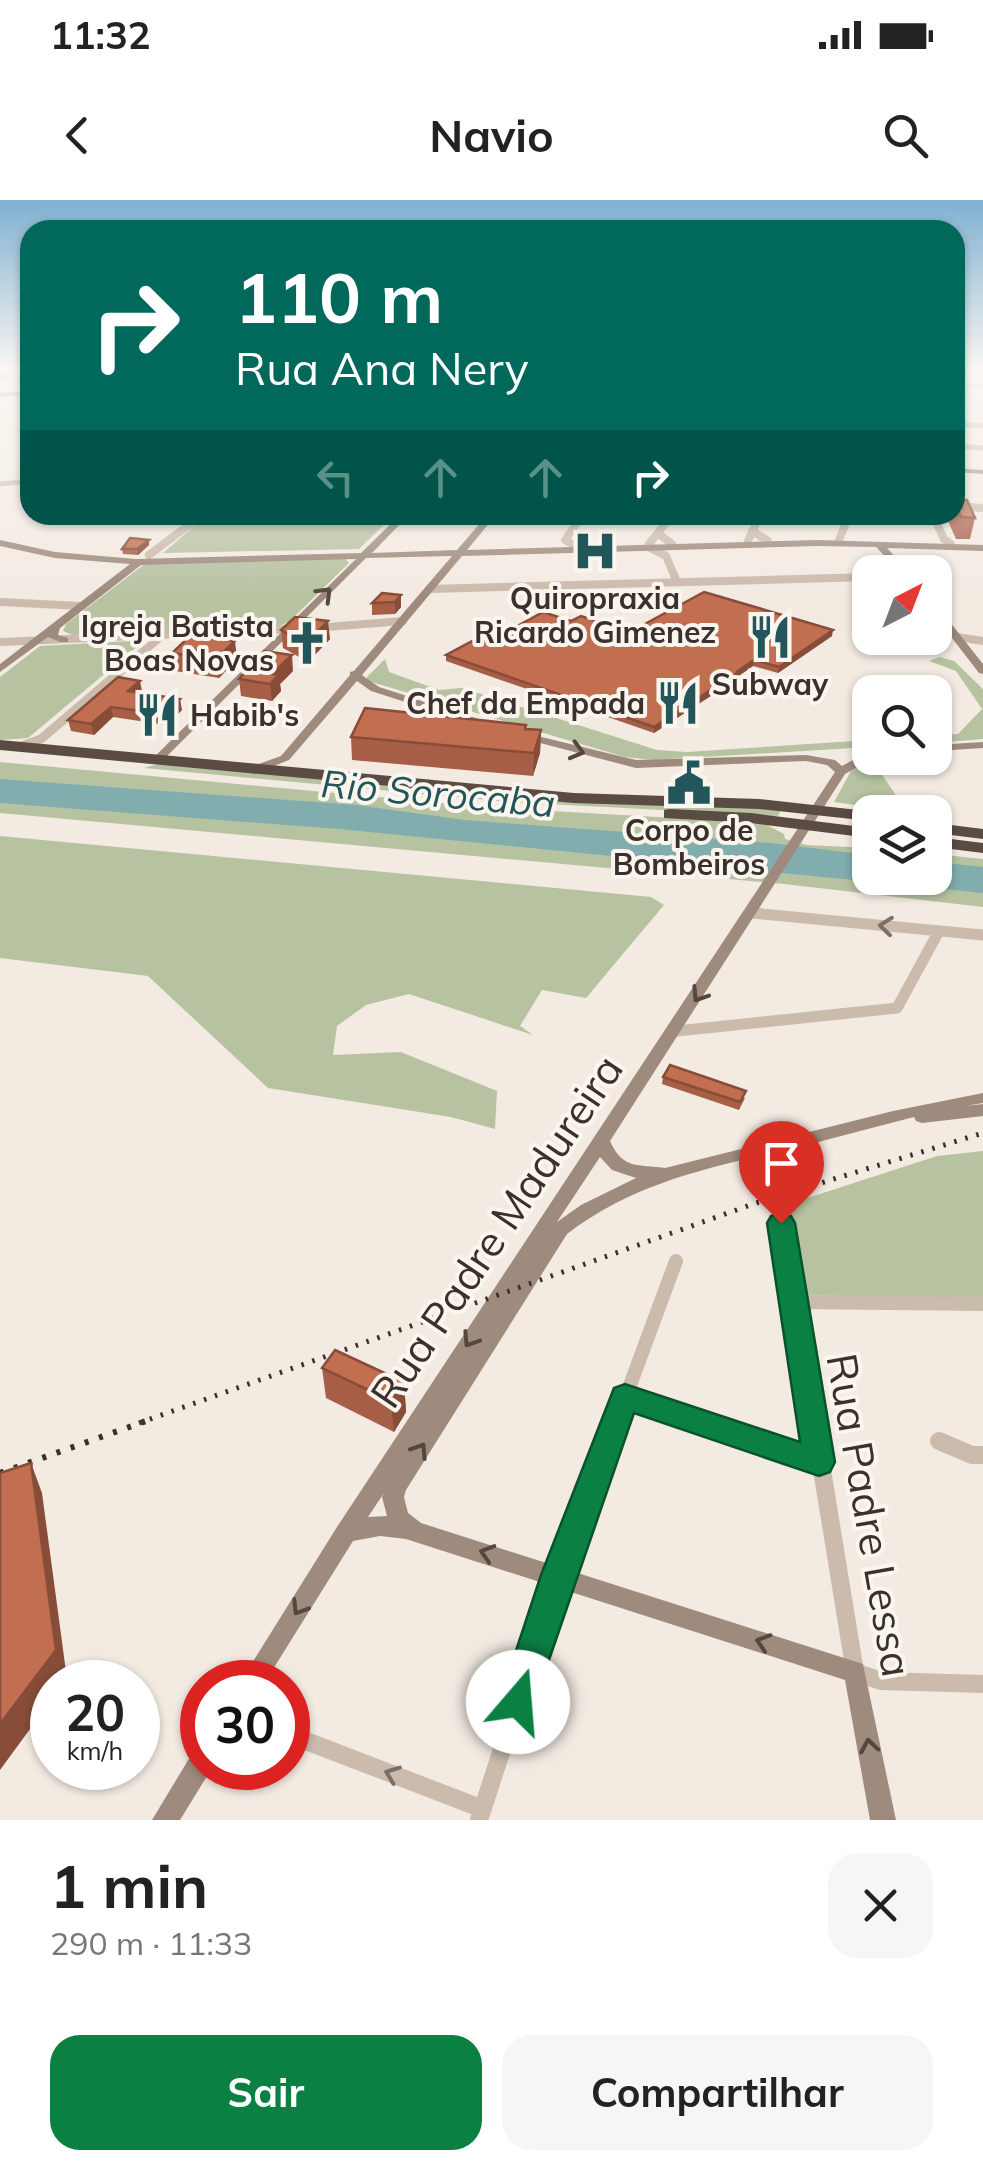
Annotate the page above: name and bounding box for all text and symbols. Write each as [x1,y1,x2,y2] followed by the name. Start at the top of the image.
[50,11,151,59] text: 11:32
[429,107,554,163] text: Navio
[50,108,105,163] icon: back
[878,108,933,163] icon: search
[235,253,443,341] text: 110 m
[70,260,200,390] icon: right
[235,340,529,396] text: Rua Ana Nery
[308,450,363,505] icon: left
[413,450,468,505] icon: ahead
[518,450,573,505] icon: ahead
[623,450,678,505] icon: right
[571,527,619,575] hospital icon: Quiropraxia Ricardo Gimenez
[852,555,952,655] north arrow
[852,555,952,895] map controls
[474,579,716,651] place label: Quiropraxia Ricardo Gimenez
[314,588,332,606] one-way arrow
[81,607,274,679] place label: Igreja Batista Boas Novas
[746,613,794,661] restaurant icon: Subway
[283,619,331,667] church icon: Igreja Batista Boas Novas
[712,665,829,703] place label: Subway
[852,675,952,775] button: search
[654,679,702,727] restaurant icon: Chef da Empada
[406,684,645,722] place label: Chef da Empada
[133,691,181,739] restaurant icon: Habib's
[190,696,299,734] place label: Habib's
[568,740,585,761] one-way arrow
[319,759,557,827] water label: Rio Sorocaba
[665,759,713,807] public building icon: Corpo de Bombeiros
[852,795,952,895] button: layers
[613,811,765,883] place label: Corpo de Bombeiros
[878,915,894,937] one-way arrow
[693,984,712,1002] one-way arrow
[358,1045,634,1417] street label: Rua Padre Madureira
[739,1121,824,1224] pin
[754,1136,809,1191] icon: arrive
[464,1329,483,1347] one-way arrow
[815,1349,925,1681] street label: Rua Padre Lessa
[408,1443,427,1461] one-way arrow
[479,1544,496,1565] one-way arrow
[292,1597,311,1615] one-way arrow
[755,1634,772,1654] one-way arrow
[466,1650,570,1754] position arrow
[180,1660,310,1790] speed limit sign: 30
[65,1681,125,1744] text: 20
[67,1735,123,1766] text: km/h
[859,1738,880,1754] one-way arrow
[384,1766,401,1786] one-way arrow
[50,1848,208,1923] text: 1 min
[828,1853,933,1958] button: close
[50,1923,252,1963] text: 290 m · 11:33
[50,2035,482,2150] button: Sair
[502,2035,933,2150] button: Compartilhar

